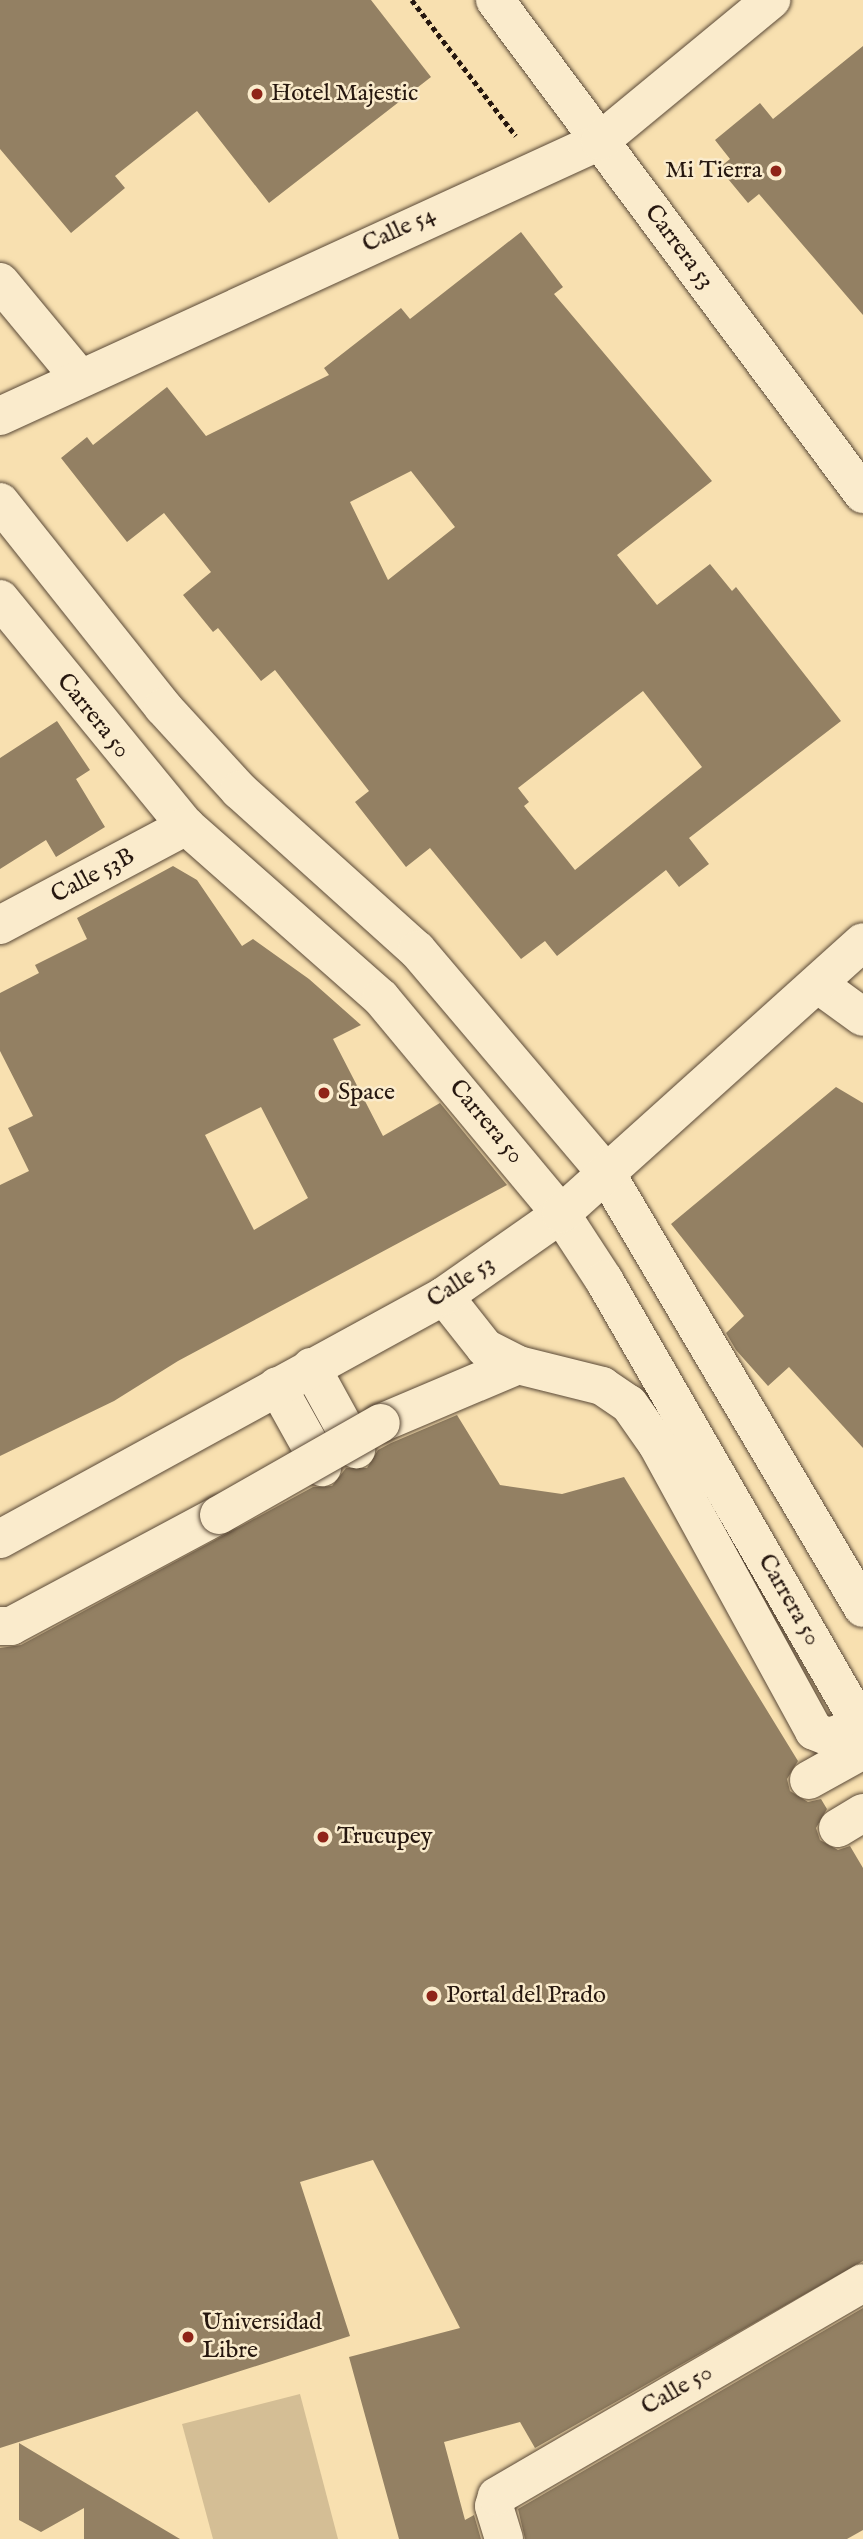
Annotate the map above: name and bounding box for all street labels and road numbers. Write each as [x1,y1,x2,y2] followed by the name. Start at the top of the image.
[638,199,720,295] street label: Carrera 53
[358,201,440,259] street label: Calle 54
[50,668,136,764] street label: Carrera 50
[46,842,140,910] street label: Calle 53B
[443,1074,529,1170] street label: Carrera 50
[422,1250,500,1314] street label: Calle 53
[751,1549,827,1651] street label: Carrera 50
[636,2358,718,2422] street label: Calle 50

